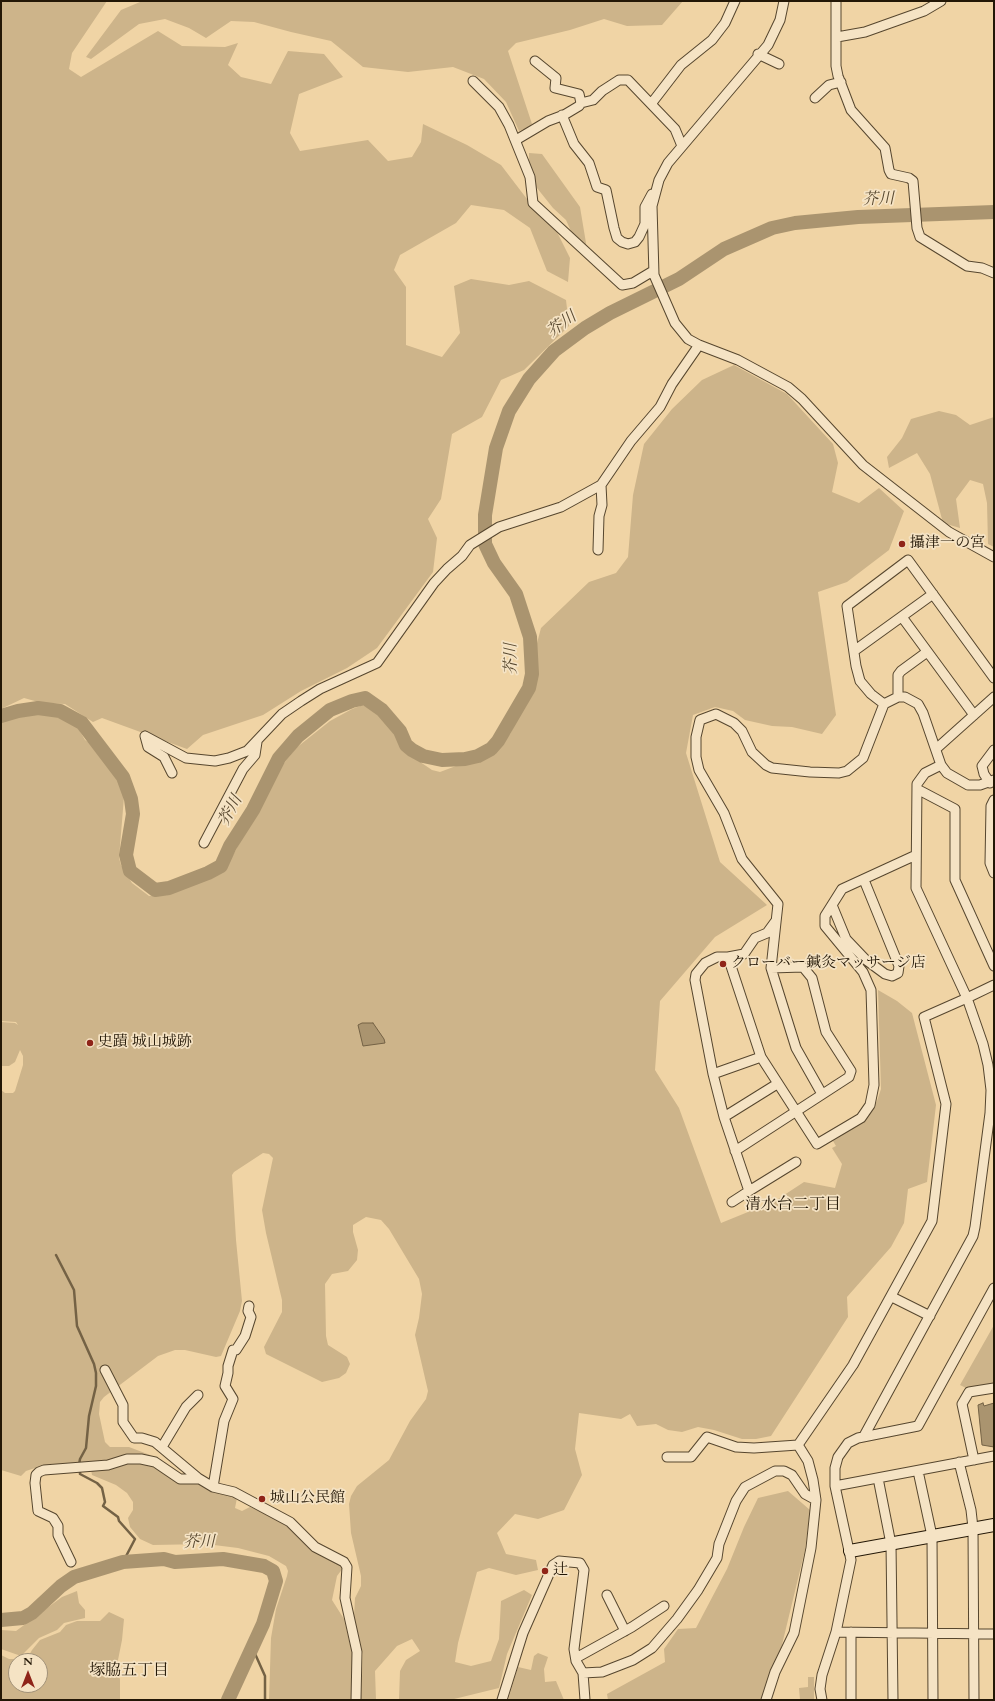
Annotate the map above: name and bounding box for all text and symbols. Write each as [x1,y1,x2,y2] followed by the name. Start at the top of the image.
[862,190,894,210] water label: 芥川
[543,308,581,342] water label: 芥川
[910,535,985,553] place label: 攝津一の宮
[897,539,907,549] marker: 攝津一の宮
[502,643,522,675] water label: 芥川
[215,792,247,830] water label: 芥川
[731,955,926,973] place label: クローバー鍼灸マッサージ店
[718,959,728,969] marker: クローバー鍼灸マッサージ店
[98,1034,192,1052] place label: 史蹟 城山城跡
[85,1038,95,1048] marker: 史蹟 城山城跡
[745,1195,841,1215] district label: 清水台二丁目
[270,1490,345,1508] place label: 城山公民館
[257,1494,267,1504] marker: 城山公民館
[183,1533,215,1553] water label: 芥川
[553,1562,568,1580] place label: 辻
[540,1566,550,1576] marker: 辻
[8,1653,48,1693] north arrow
[23,1654,33,1669] text: N
[89,1661,169,1681] district label: 塚脇五丁目

